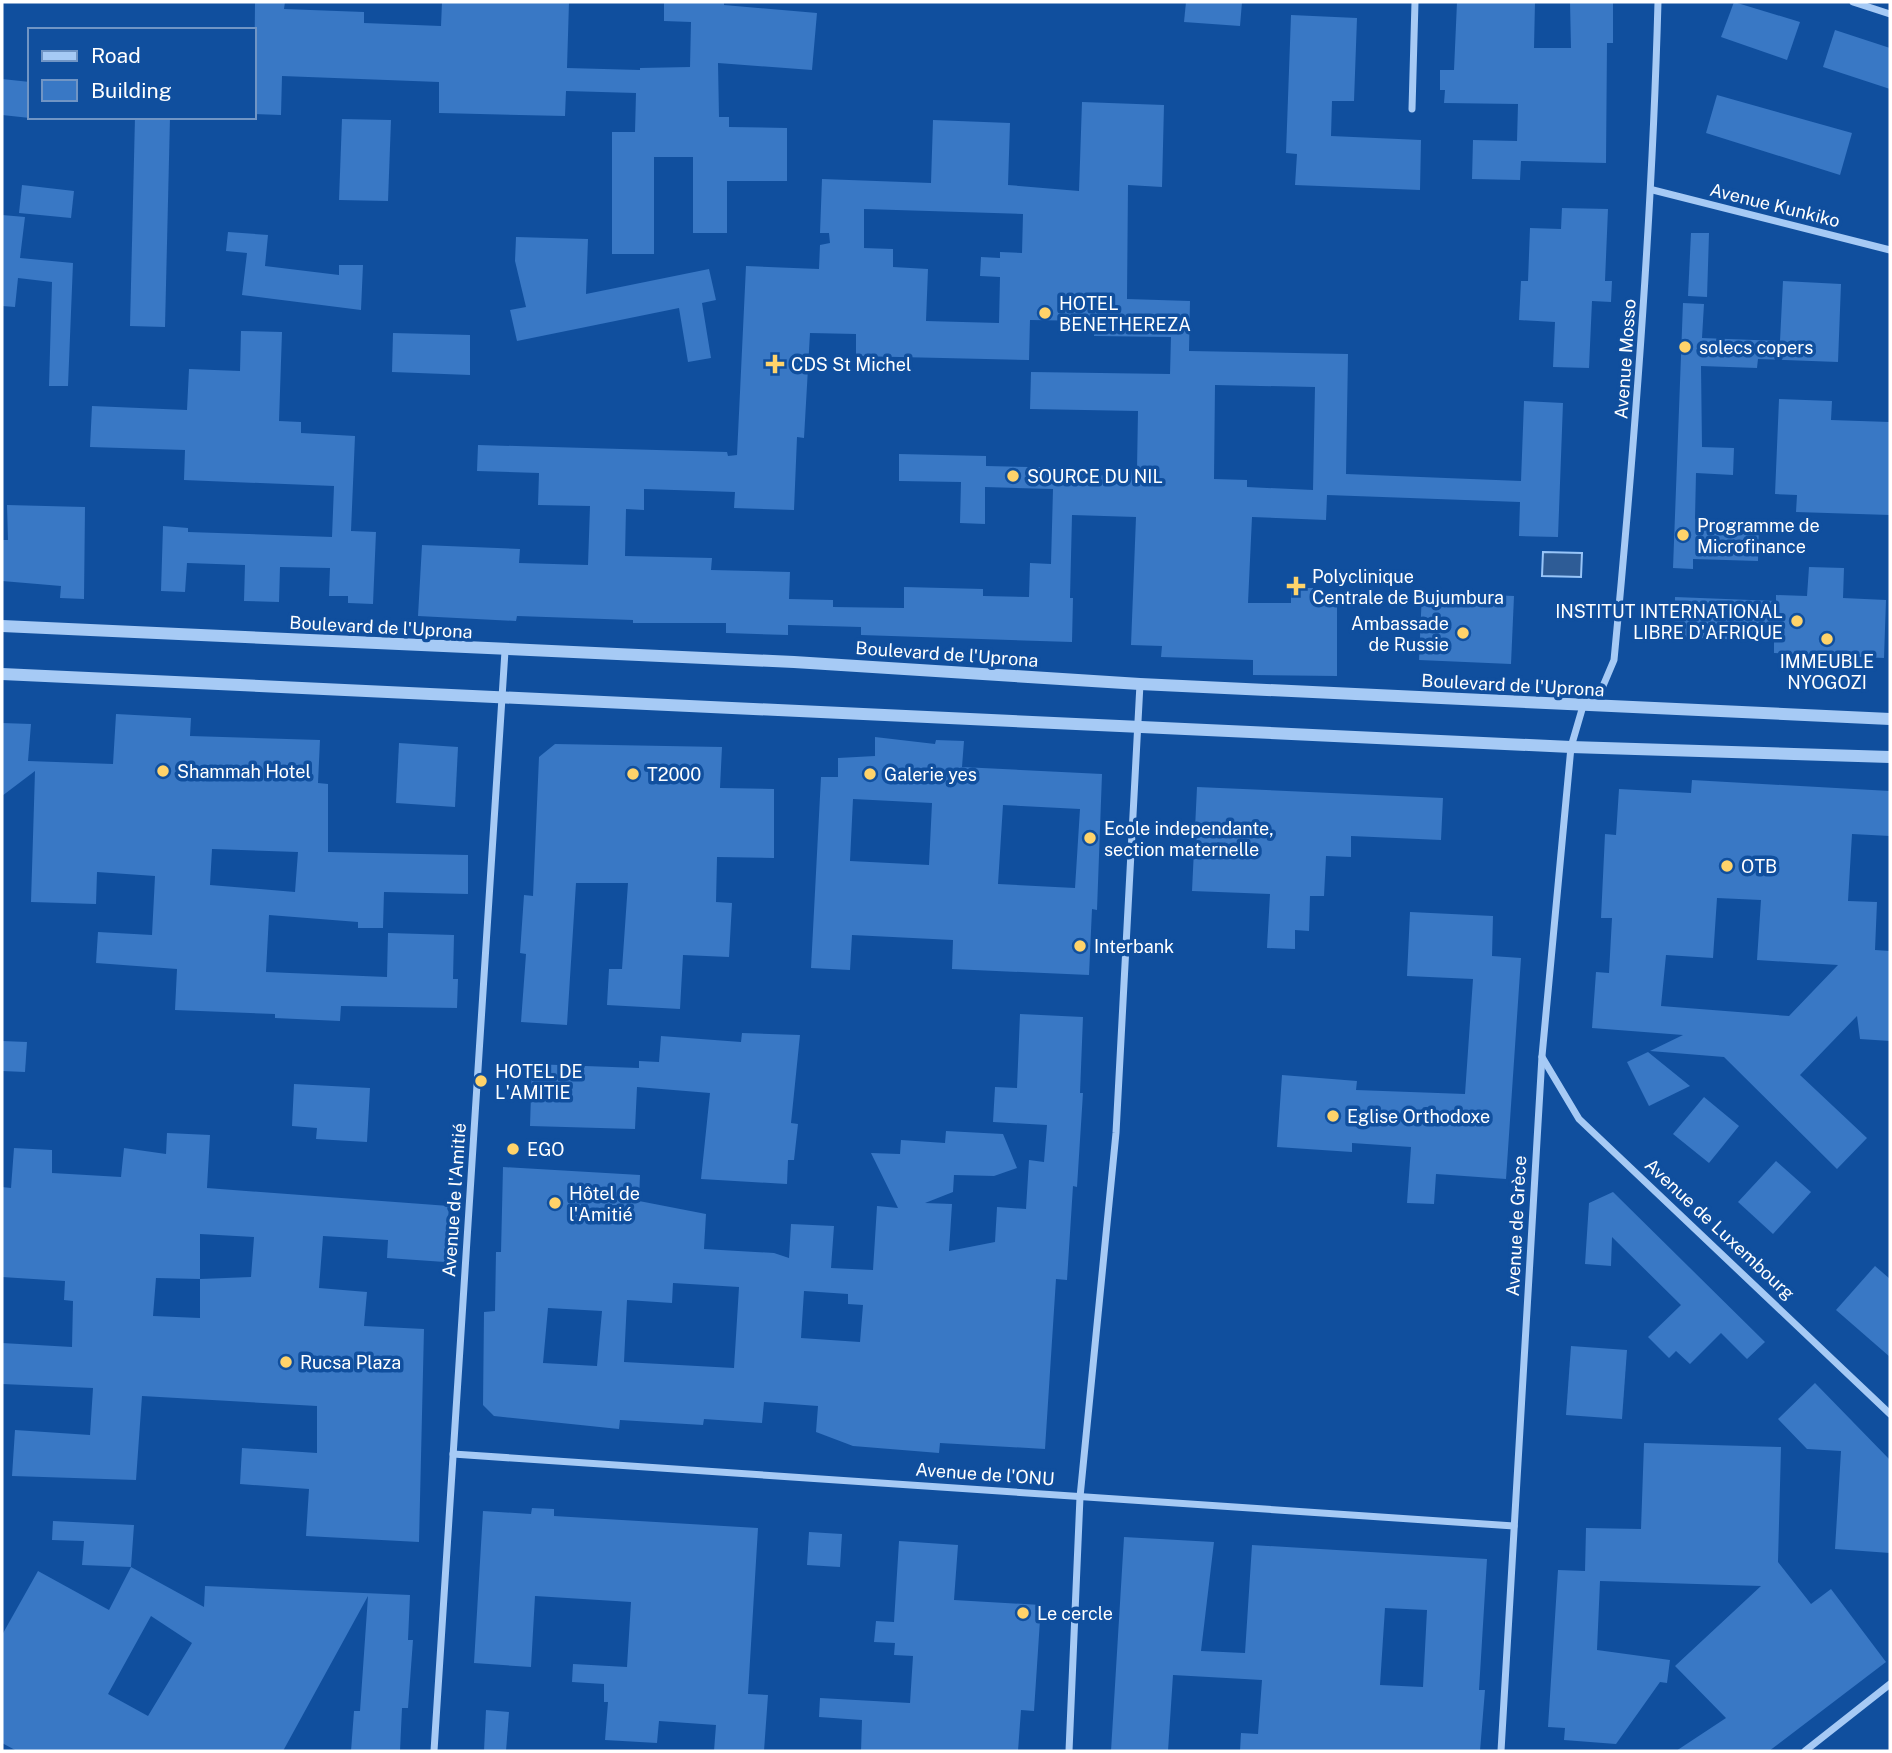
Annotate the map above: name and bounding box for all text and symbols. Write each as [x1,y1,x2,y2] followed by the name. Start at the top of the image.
[28,28,256,119] legend
[91,43,141,68] text: Road
[91,78,172,103] text: Building
[1708,179,1842,231] street label: Avenue Kunkiko
[1059,293,1191,335] place label: HOTEL BENETHEREZA
[1610,298,1640,420] street label: Avenue Mosso
[1037,305,1053,321] marker: HOTEL BENETHEREZA
[1699,337,1813,358] place label: solecs copers
[1677,339,1693,355] marker: solecs copers
[765,354,785,374] marker: CDS St Michel
[791,354,911,375] place label: CDS St Michel
[1027,466,1163,487] place label: SOURCE DU NIL
[1005,468,1021,484] marker: SOURCE DU NIL
[1697,515,1820,557] place label: Programme de Microfinance
[1675,527,1691,543] marker: Programme de Microfinance
[1312,566,1504,608] place label: Polyclinique Centrale de Bujumbura
[1286,576,1306,596] marker: Polyclinique Centrale de Bujumbura
[1555,601,1783,643] place label: INSTITUT INTERNATIONAL LIBRE D'AFRIQUE
[289,612,473,642] street label: Boulevard de l'Uprona
[1351,613,1449,655] place label: Ambassade de Russie
[1789,613,1805,629] marker: INSTITUT INTERNATIONAL LIBRE D'AFRIQUE
[1455,625,1471,641] marker: Ambassade de Russie
[1819,631,1835,647] marker: IMMEUBLE NYOGOZI
[855,637,1039,671] street label: Boulevard de l'Uprona
[1780,651,1874,693] place label: IMMEUBLE NYOGOZI
[1421,670,1605,700] street label: Boulevard de l'Uprona
[177,761,311,782] place label: Shammah Hotel
[155,763,171,779] marker: Shammah Hotel
[647,764,701,785] place label: T2000
[884,764,977,785] place label: Galerie yes
[625,766,641,782] marker: T2000
[862,766,878,782] marker: Galerie yes
[1104,818,1274,860] place label: Ecole independante, section maternelle
[1082,830,1098,846] marker: Ecole independante, section maternelle
[1741,856,1777,877] place label: OTB
[1719,858,1735,874] marker: OTB
[1094,936,1174,957] place label: Interbank
[1072,938,1088,954] marker: Interbank
[495,1061,583,1103] place label: HOTEL DE L'AMITIE
[473,1073,489,1089] marker: HOTEL DE L'AMITIE
[1347,1106,1490,1127] place label: Eglise Orthodoxe
[1325,1108,1341,1124] marker: Eglise Orthodoxe
[438,1122,470,1278] street label: Avenue de l'Amitié
[527,1139,565,1160] place label: EGO
[505,1141,521,1157] marker: EGO
[1641,1154,1799,1304] street label: Avenue de Luxembourg
[1502,1155,1530,1297] street label: Avenue de Grèce
[569,1183,640,1225] place label: Hôtel de l'Amitié
[547,1195,563,1211] marker: Hôtel de l'Amitié
[300,1352,401,1373] place label: Rucsa Plaza
[278,1354,294,1370] marker: Rucsa Plaza
[915,1459,1055,1489] street label: Avenue de l'ONU
[1037,1603,1113,1624] place label: Le cercle
[1015,1605,1031,1621] marker: Le cercle

